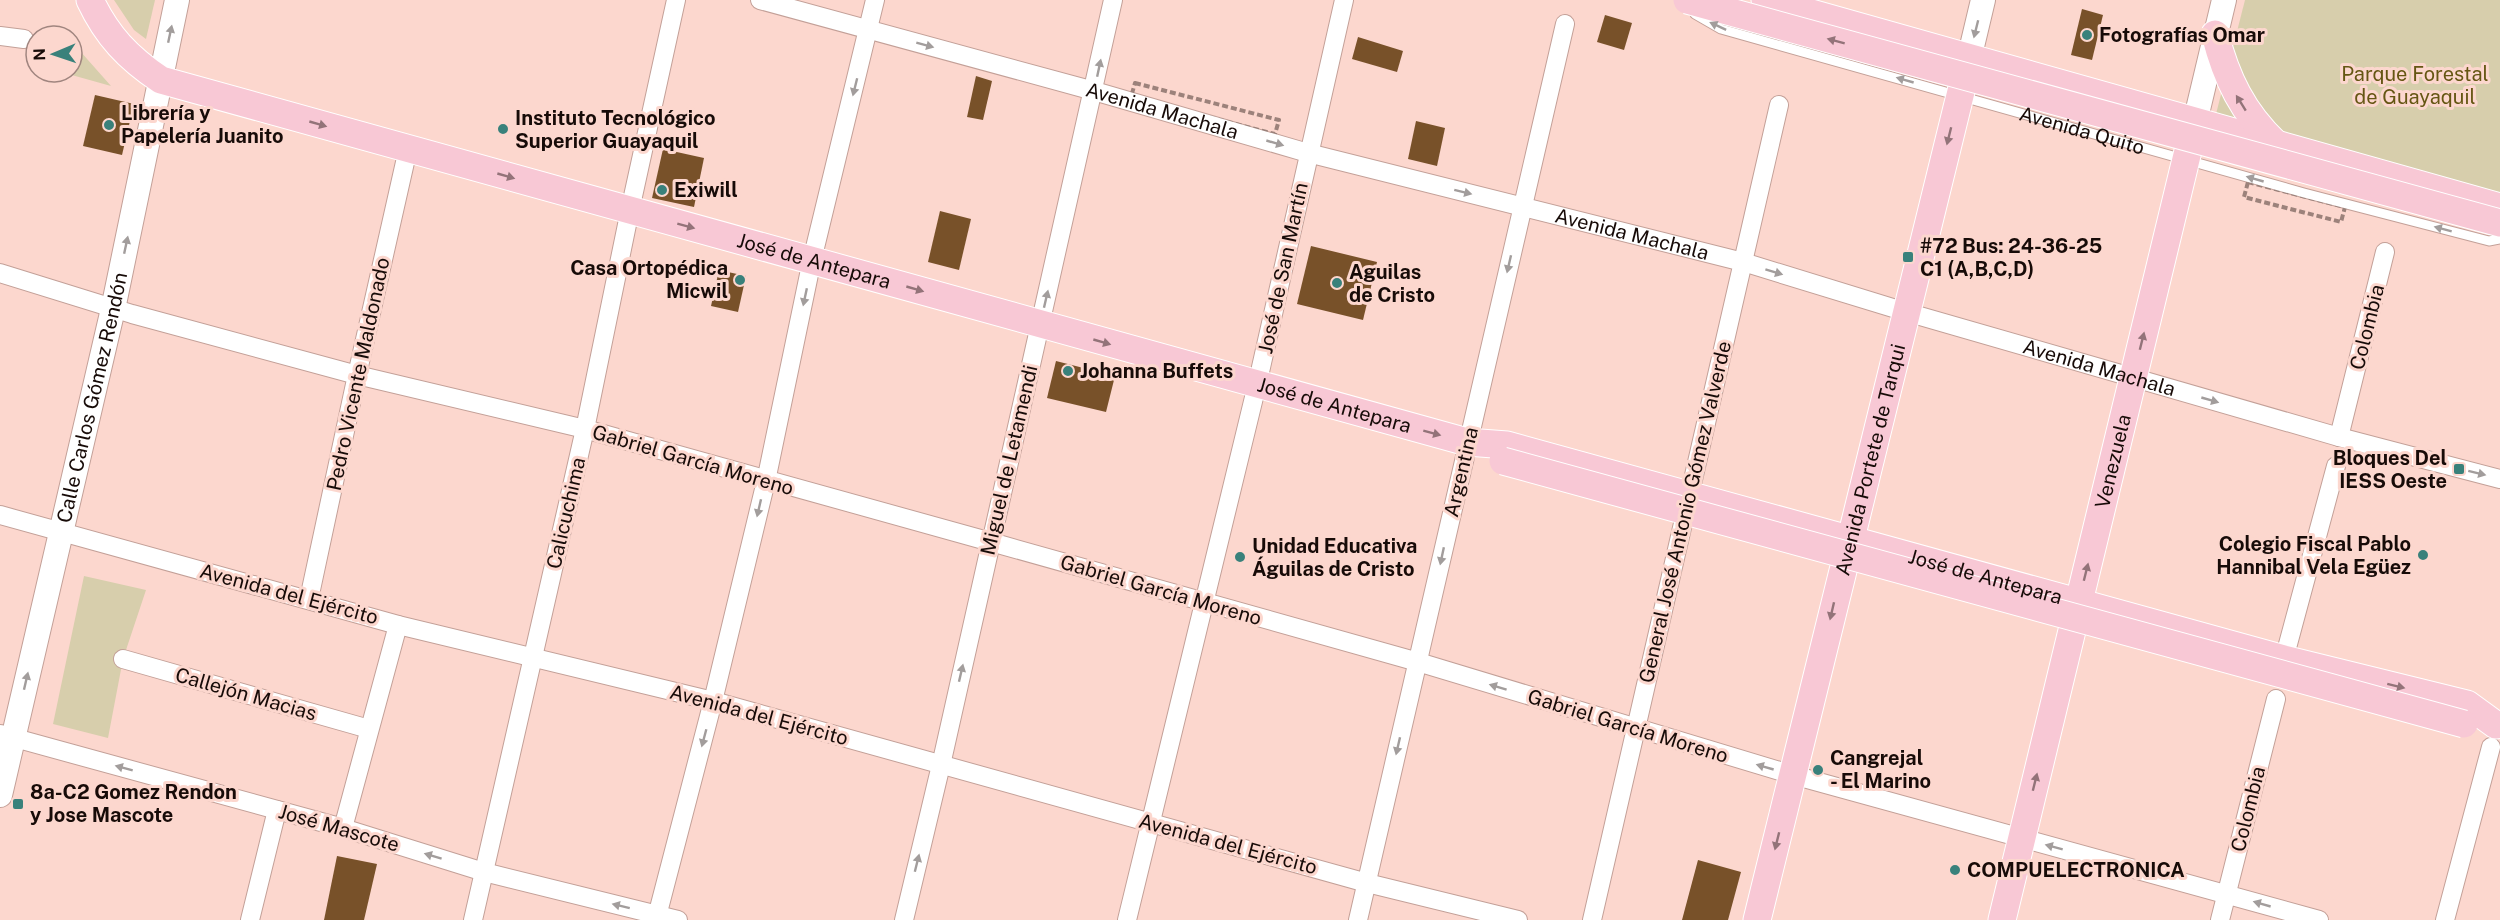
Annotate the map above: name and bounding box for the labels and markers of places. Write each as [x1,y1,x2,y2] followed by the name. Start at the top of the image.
[2099,23,2265,47] place label: Fotografías Omar
[2080,28,2094,42] marker: Fotografías Omar
[121,101,284,148] place label: Librería y Papelería Juanito
[515,106,715,153] place label: Instituto Tecnológico Superior Guayaquil
[102,118,116,132] marker: Librería y Papelería Juanito
[496,122,510,136] marker: Instituto Tecnológico Superior Guayaquil
[674,178,738,202] place label: Exiwill
[655,183,669,197] marker: Exiwill
[1920,234,2102,281] place label: #72 Bus: 24-36-25 C1 (A,B,C,D)
[1901,250,1915,264] marker: #72 Bus: 24-36-25 C1 (A,B,C,D)
[570,256,728,303] place label: Casa Ortopédica Micwil
[1349,260,1435,307] place label: Aguilas de Cristo
[733,273,747,287] marker: Casa Ortopédica Micwil
[1330,276,1344,290] marker: Aguilas de Cristo
[1080,359,1233,383] place label: Johanna Buffets
[1061,364,1075,378] marker: Johanna Buffets
[2333,446,2447,493] place label: Bloques Del IESS Oeste
[2452,462,2466,476] marker: Bloques Del IESS Oeste
[2216,532,2411,579] place label: Colegio Fiscal Pablo Hannibal Vela Egüez
[1252,534,1417,581] place label: Unidad Educativa Águilas de Cristo
[2416,548,2430,562] marker: Colegio Fiscal Pablo Hannibal Vela Egüez
[1233,550,1247,564] marker: Unidad Educativa Águilas de Cristo
[1830,746,1931,793] place label: Cangrejal - El Marino
[1811,763,1825,777] marker: Cangrejal - El Marino
[30,780,237,827] place label: 8a-C2 Gomez Rendon y Jose Mascote
[11,797,25,811] marker: 8a-C2 Gomez Rendon y Jose Mascote
[1967,858,2185,882] place label: COMPUELECTRONICA
[1948,863,1962,877] marker: COMPUELECTRONICA

